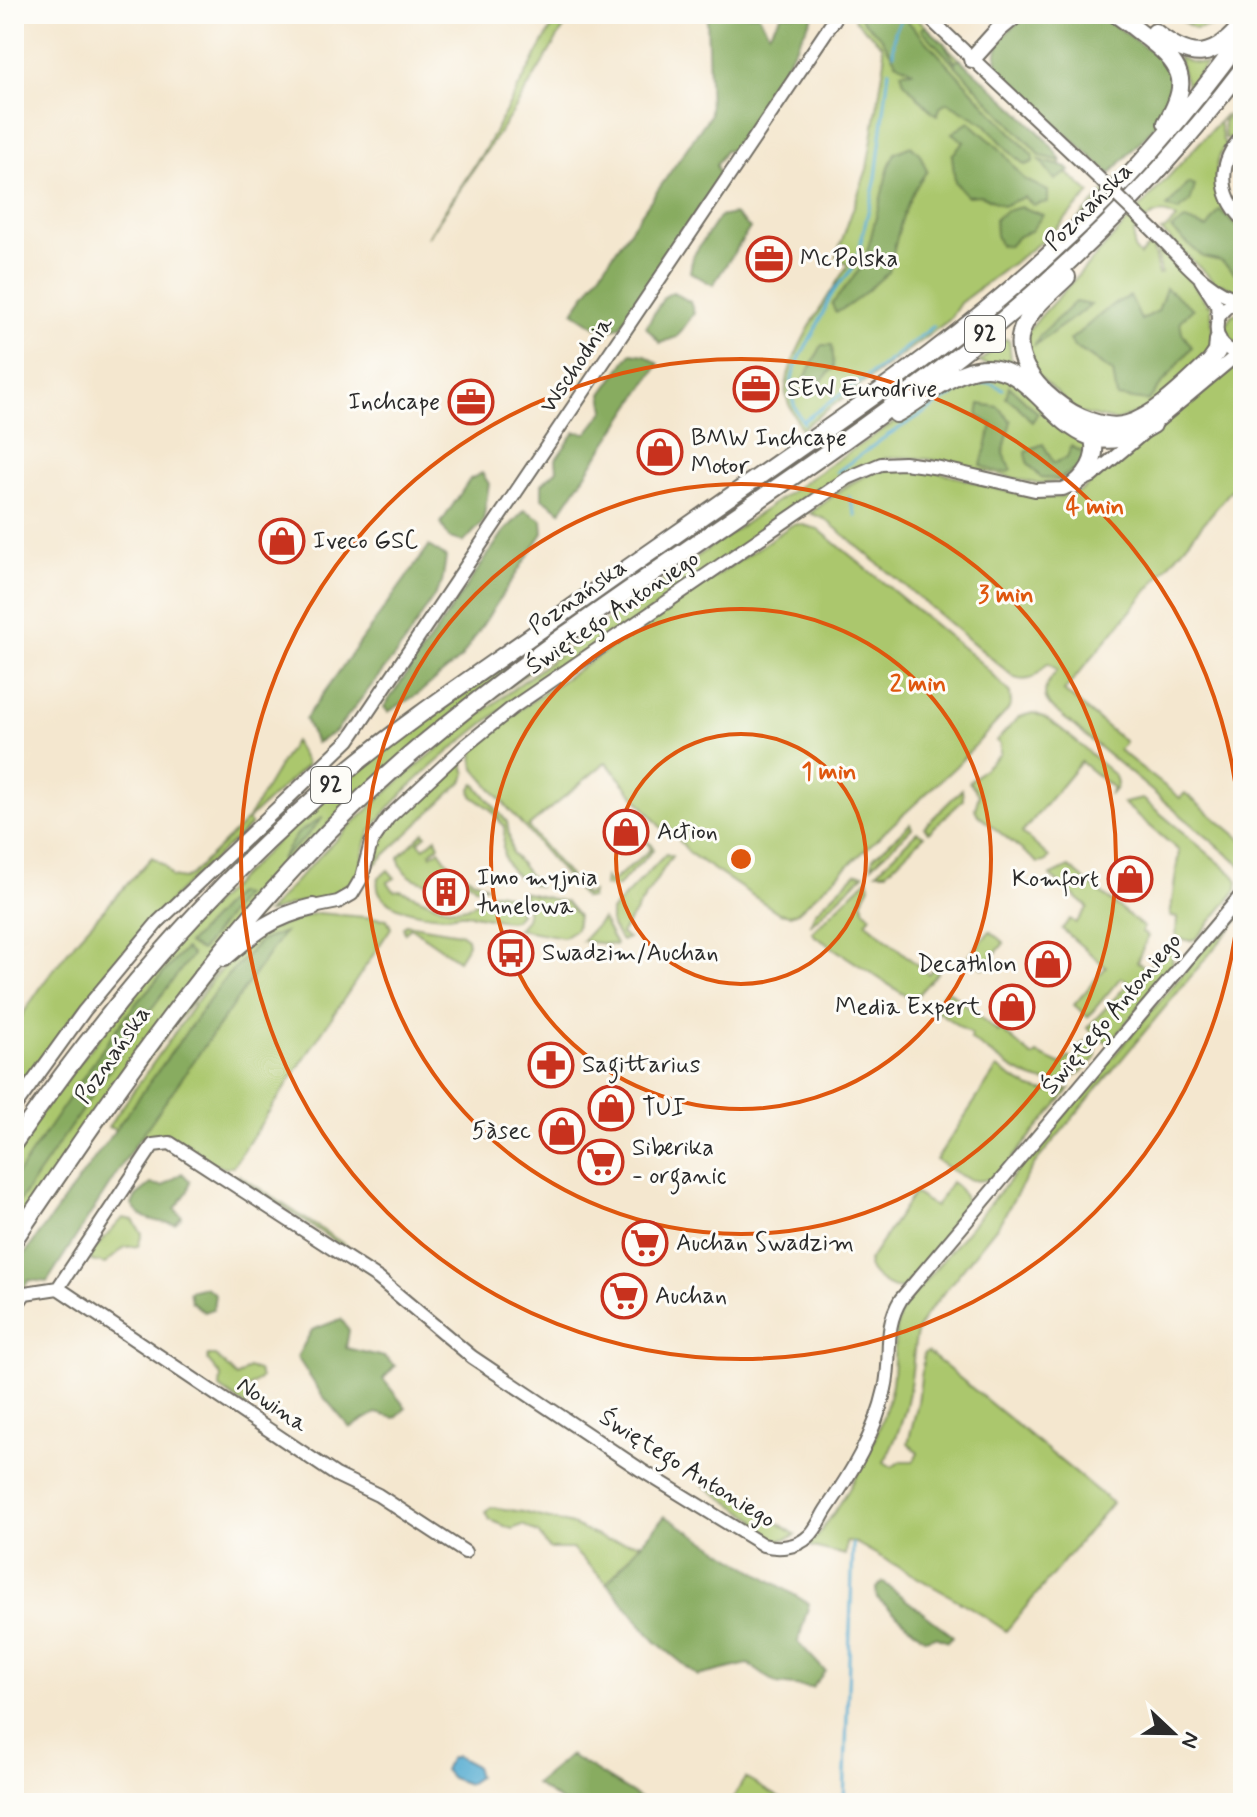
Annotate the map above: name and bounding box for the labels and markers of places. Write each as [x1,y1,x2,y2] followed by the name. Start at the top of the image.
[745,235,793,283] office icon: McPolska
[800,244,898,275] place label: McPolska
[732,365,780,413] office icon: SEW Eurodrive
[787,374,937,405] place label: SEW Eurodrive
[447,378,495,426] office icon: Inchcape
[348,387,440,418] place label: Inchcape
[691,423,847,482] place label: BMW Inchcape Motor
[636,428,684,476] shop icon: BMW Inchcape Motor
[258,517,306,565] shop icon: Iveco GSC
[313,526,418,557] place label: Iveco GSC
[602,808,650,856] shop icon: Action
[657,817,718,848] place label: Action
[727,845,755,873] centre of rings
[1106,855,1154,903] shop icon: Komfort
[476,863,598,922] place label: Imo myjnia tunelowa
[1012,864,1099,897] place label: Komfort
[422,868,470,916] building icon: Imo myjnia tunelowa
[487,929,535,977] bus stop icon: Swadzim/Auchan
[542,938,719,969] place label: Swadzim/Auchan
[1024,940,1072,988] shop icon: Decathlon
[917,949,1017,980] place label: Decathlon
[988,983,1036,1031] shop icon: Media Expert
[835,992,981,1023] place label: Media Expert
[527,1041,575,1089] pharmacy icon: Sagittarius
[582,1050,701,1084] place label: Sagittarius
[587,1084,635,1132] shop icon: TUI
[642,1093,686,1124] place label: TUI
[538,1107,586,1155] shop icon: 5àsec
[472,1116,531,1147] place label: 5àsec
[632,1133,727,1195] place label: Siberika - organic
[577,1138,625,1186] supermarket icon: Siberika - organic
[621,1219,669,1267] supermarket icon: Auchan Swadzim
[676,1228,854,1259] place label: Auchan Swadzim
[600,1272,648,1320] supermarket icon: Auchan
[655,1281,727,1312] place label: Auchan

